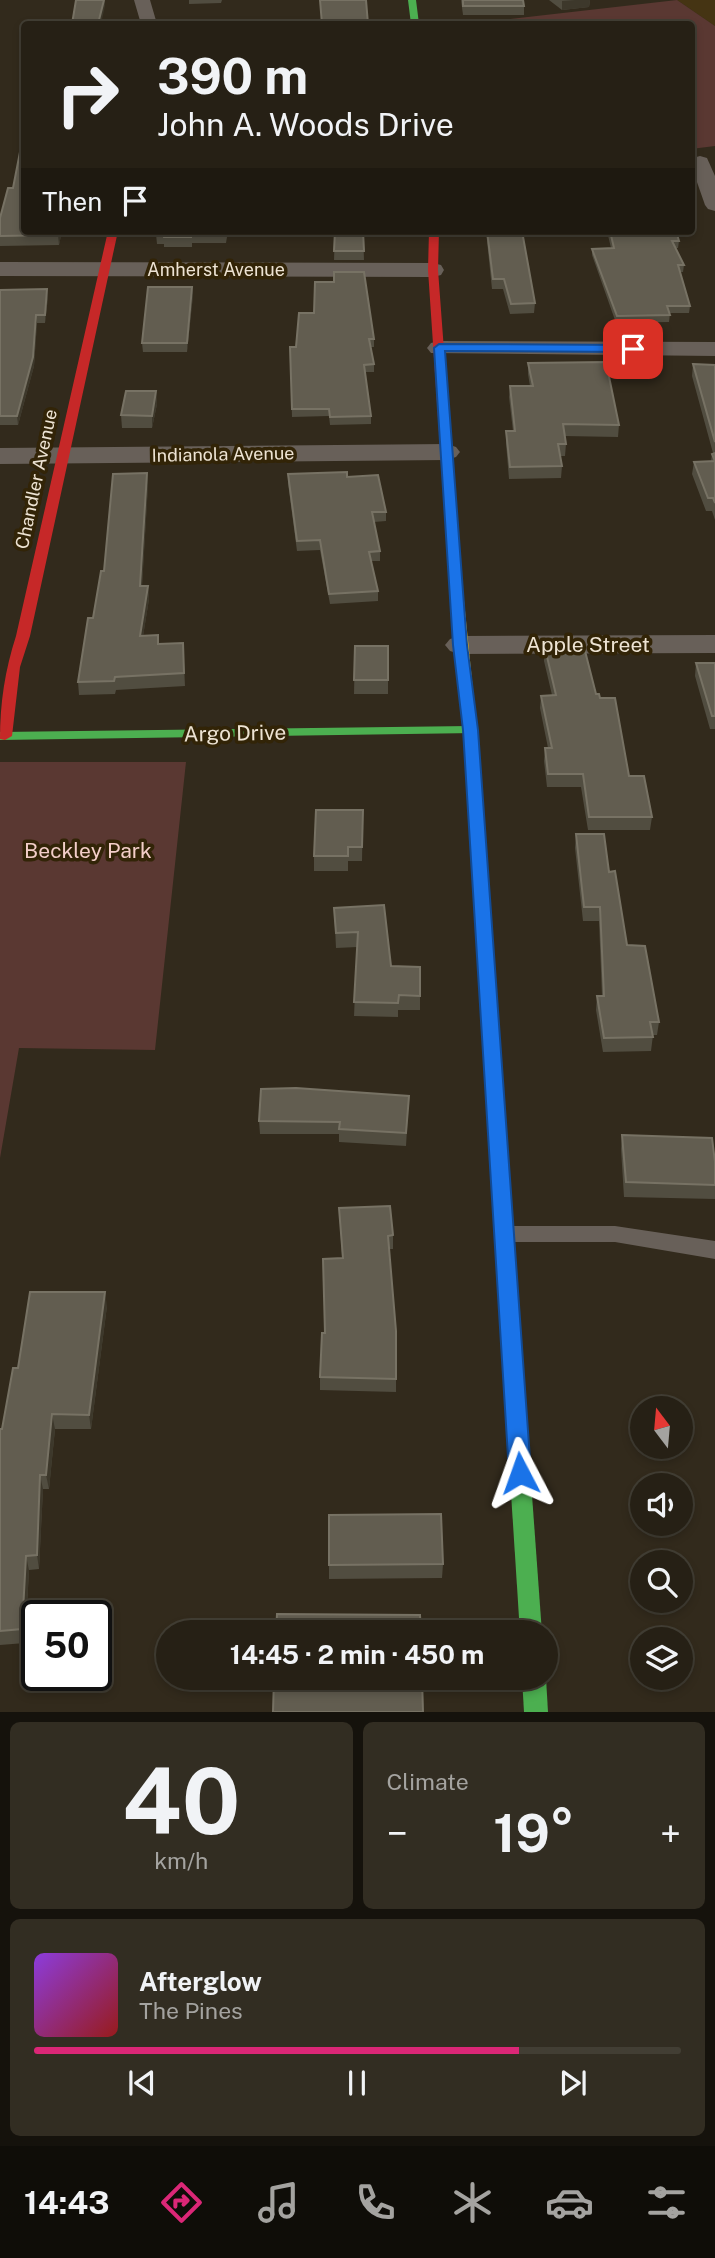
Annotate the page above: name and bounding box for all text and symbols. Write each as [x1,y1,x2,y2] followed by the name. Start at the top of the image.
[157,47,308,105] text: 390 m
[42,49,133,140] icon: right
[157,106,454,143] text: John A. Woods Drive
[116,182,154,220] icon: arrive
[42,186,102,217] text: Then
[147,259,285,280] street label: Amherst Avenue
[603,319,663,379] pin
[614,330,652,368] icon: arrive
[11,407,61,551] street label: Chandler Avenue
[151,442,295,466] street label: Indianola Avenue
[526,632,650,657] street label: Apple Street
[183,720,287,746] street label: Argo Drive
[24,838,152,863] park label: Beckley Park
[630,1396,693,1460] north arrow
[630,1396,693,1690] map controls
[483,1436,557,1510] position arrow
[630,1473,693,1536] button: sound
[630,1550,693,1613] button: search
[21,1600,112,1691] speed limit sign: 50
[630,1627,693,1690] button: layers
[230,1639,484,1670] text: 14:45 · 2 min · 450 m
[122,1748,240,1854] text: 40
[387,1768,469,1795] text: Climate
[493,1803,574,1864] text: 19°
[387,1811,408,1856] text: −
[660,1811,681,1856] text: +
[154,1847,208,1874] text: km/h
[139,1966,262,1997] text: Afterglow
[139,1997,243,2024] text: The Pines
[123,2064,161,2102] icon: previous
[338,2064,376,2102] icon: pause
[554,2064,592,2102] icon: next
[157,2178,206,2227] icon: directions
[254,2178,303,2227] icon: music
[351,2178,400,2227] icon: phone
[448,2178,497,2227] icon: climate
[545,2178,594,2227] icon: car
[642,2178,691,2227] icon: filters
[24,2184,109,2221] text: 14:43

